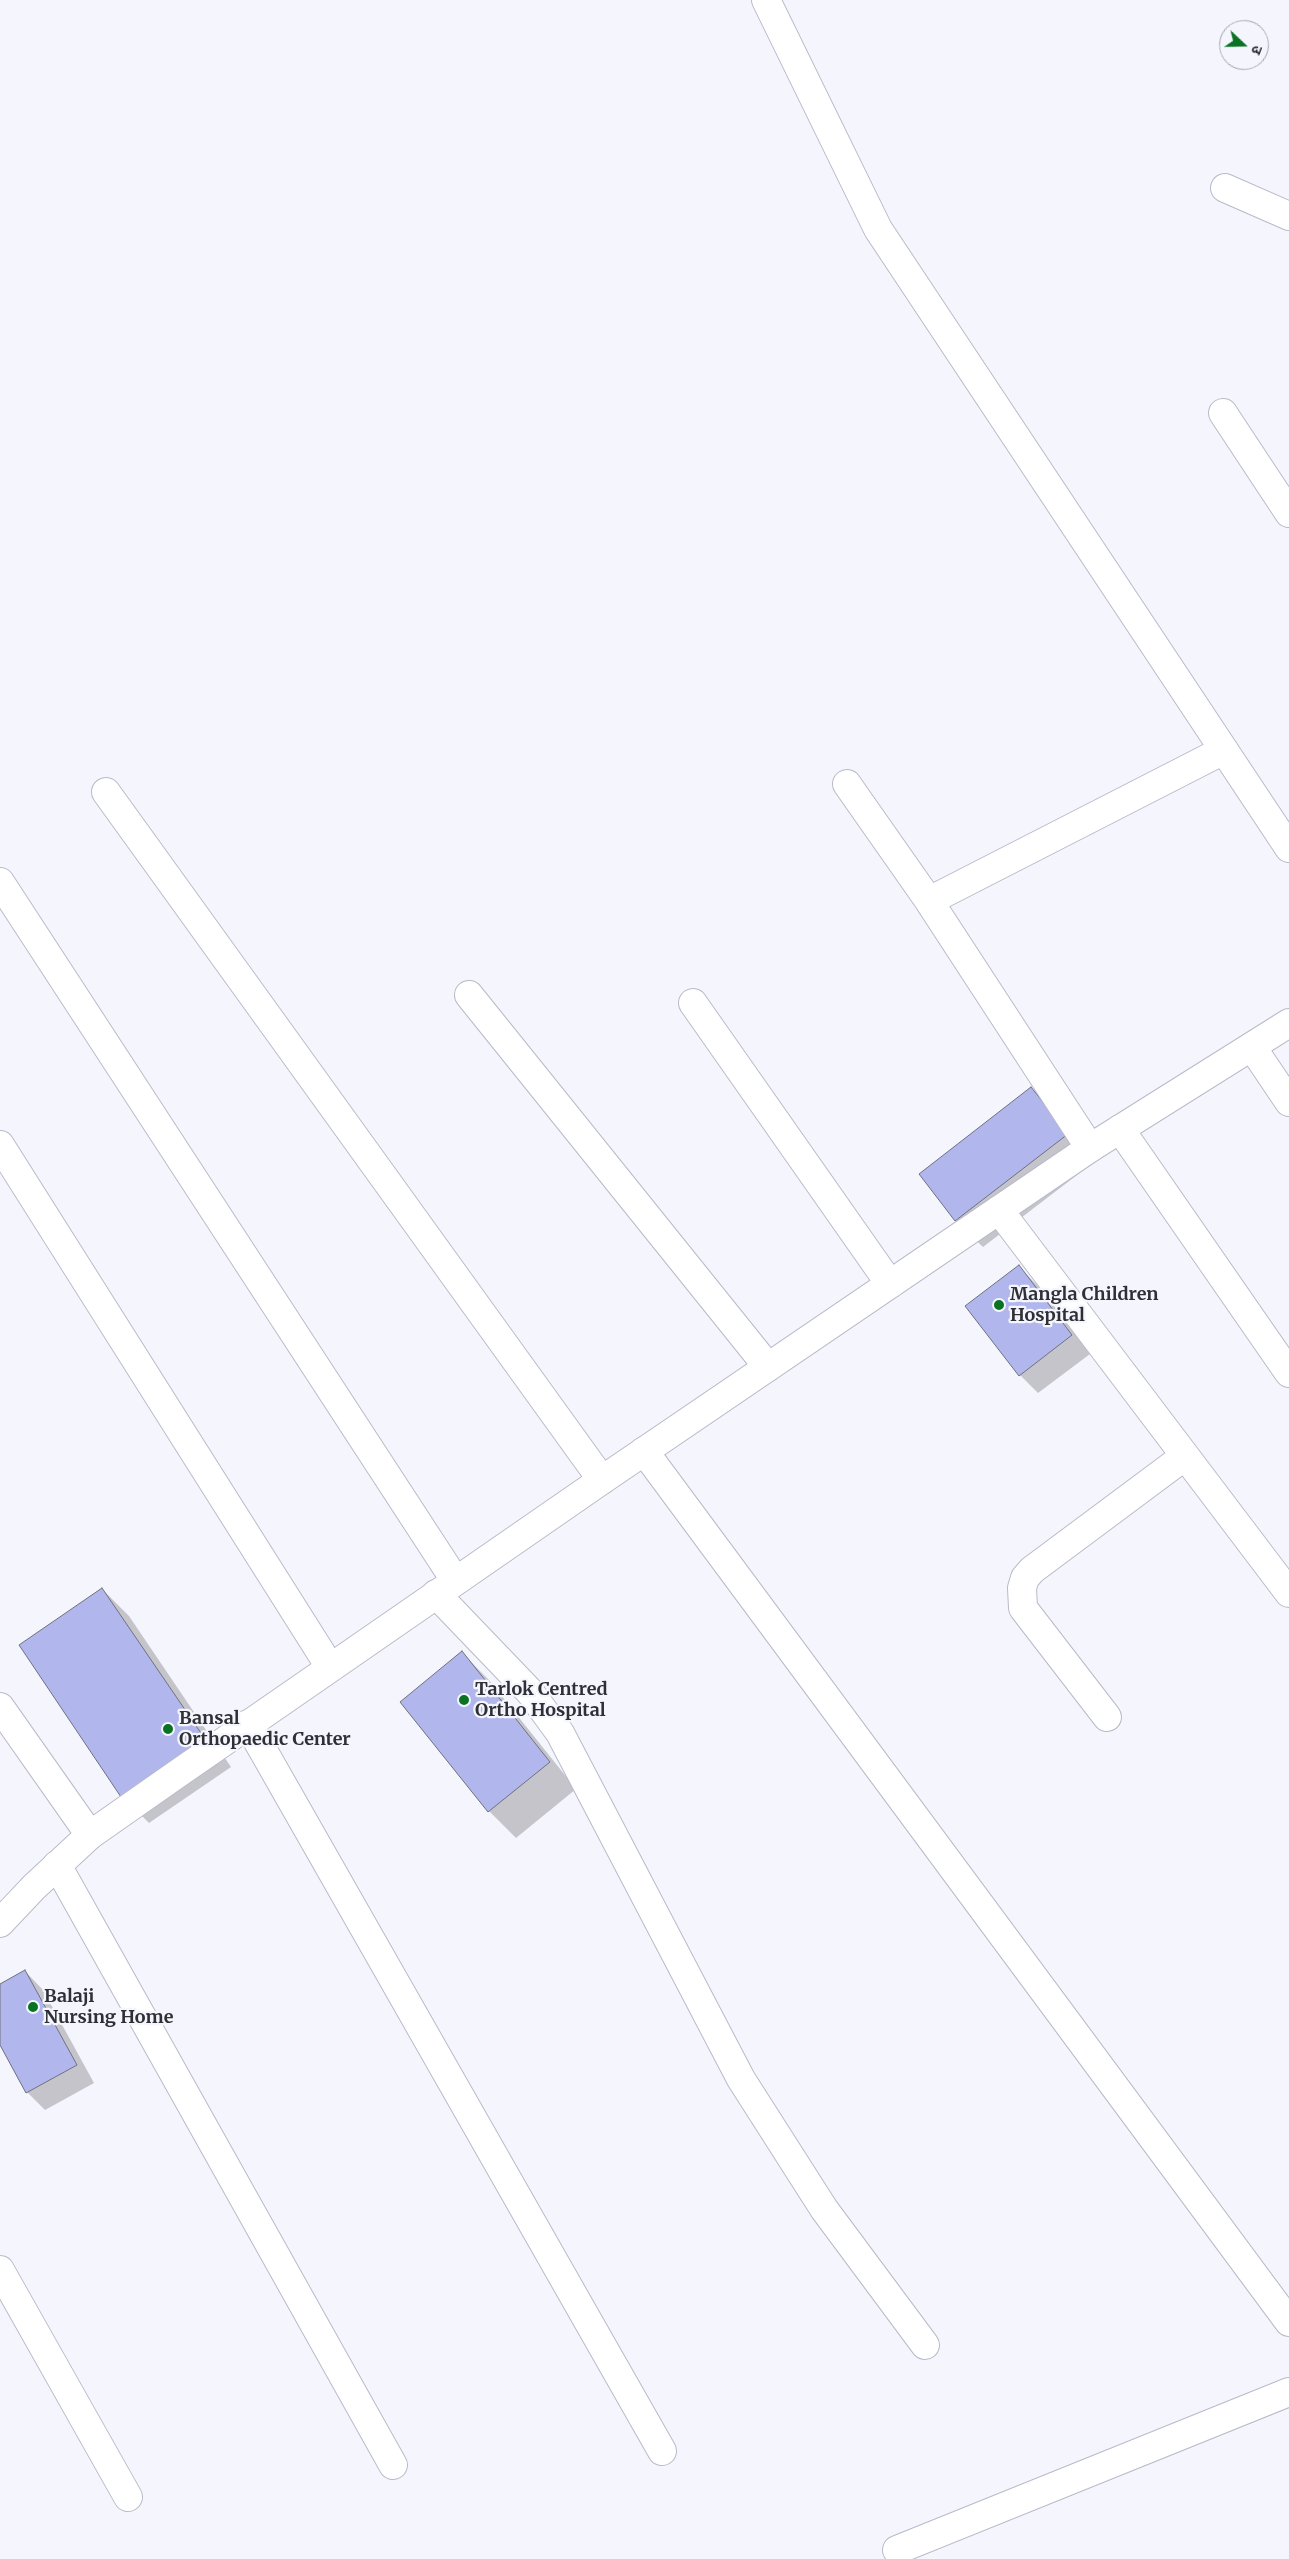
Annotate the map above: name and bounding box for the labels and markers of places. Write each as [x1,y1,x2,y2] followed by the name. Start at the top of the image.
[1010,1284,1158,1326] place label: Mangla Children Hospital
[992,1298,1006,1312] marker: Mangla Children Hospital
[475,1679,608,1722] place label: Tarlok Centred Ortho Hospital
[457,1693,471,1707] marker: Tarlok Centred Ortho Hospital
[179,1708,351,1750] place label: Bansal Orthopaedic Center
[161,1722,175,1736] marker: Bansal Orthopaedic Center
[44,1986,173,2028] place label: Balaji Nursing Home
[26,2000,40,2014] marker: Balaji Nursing Home

